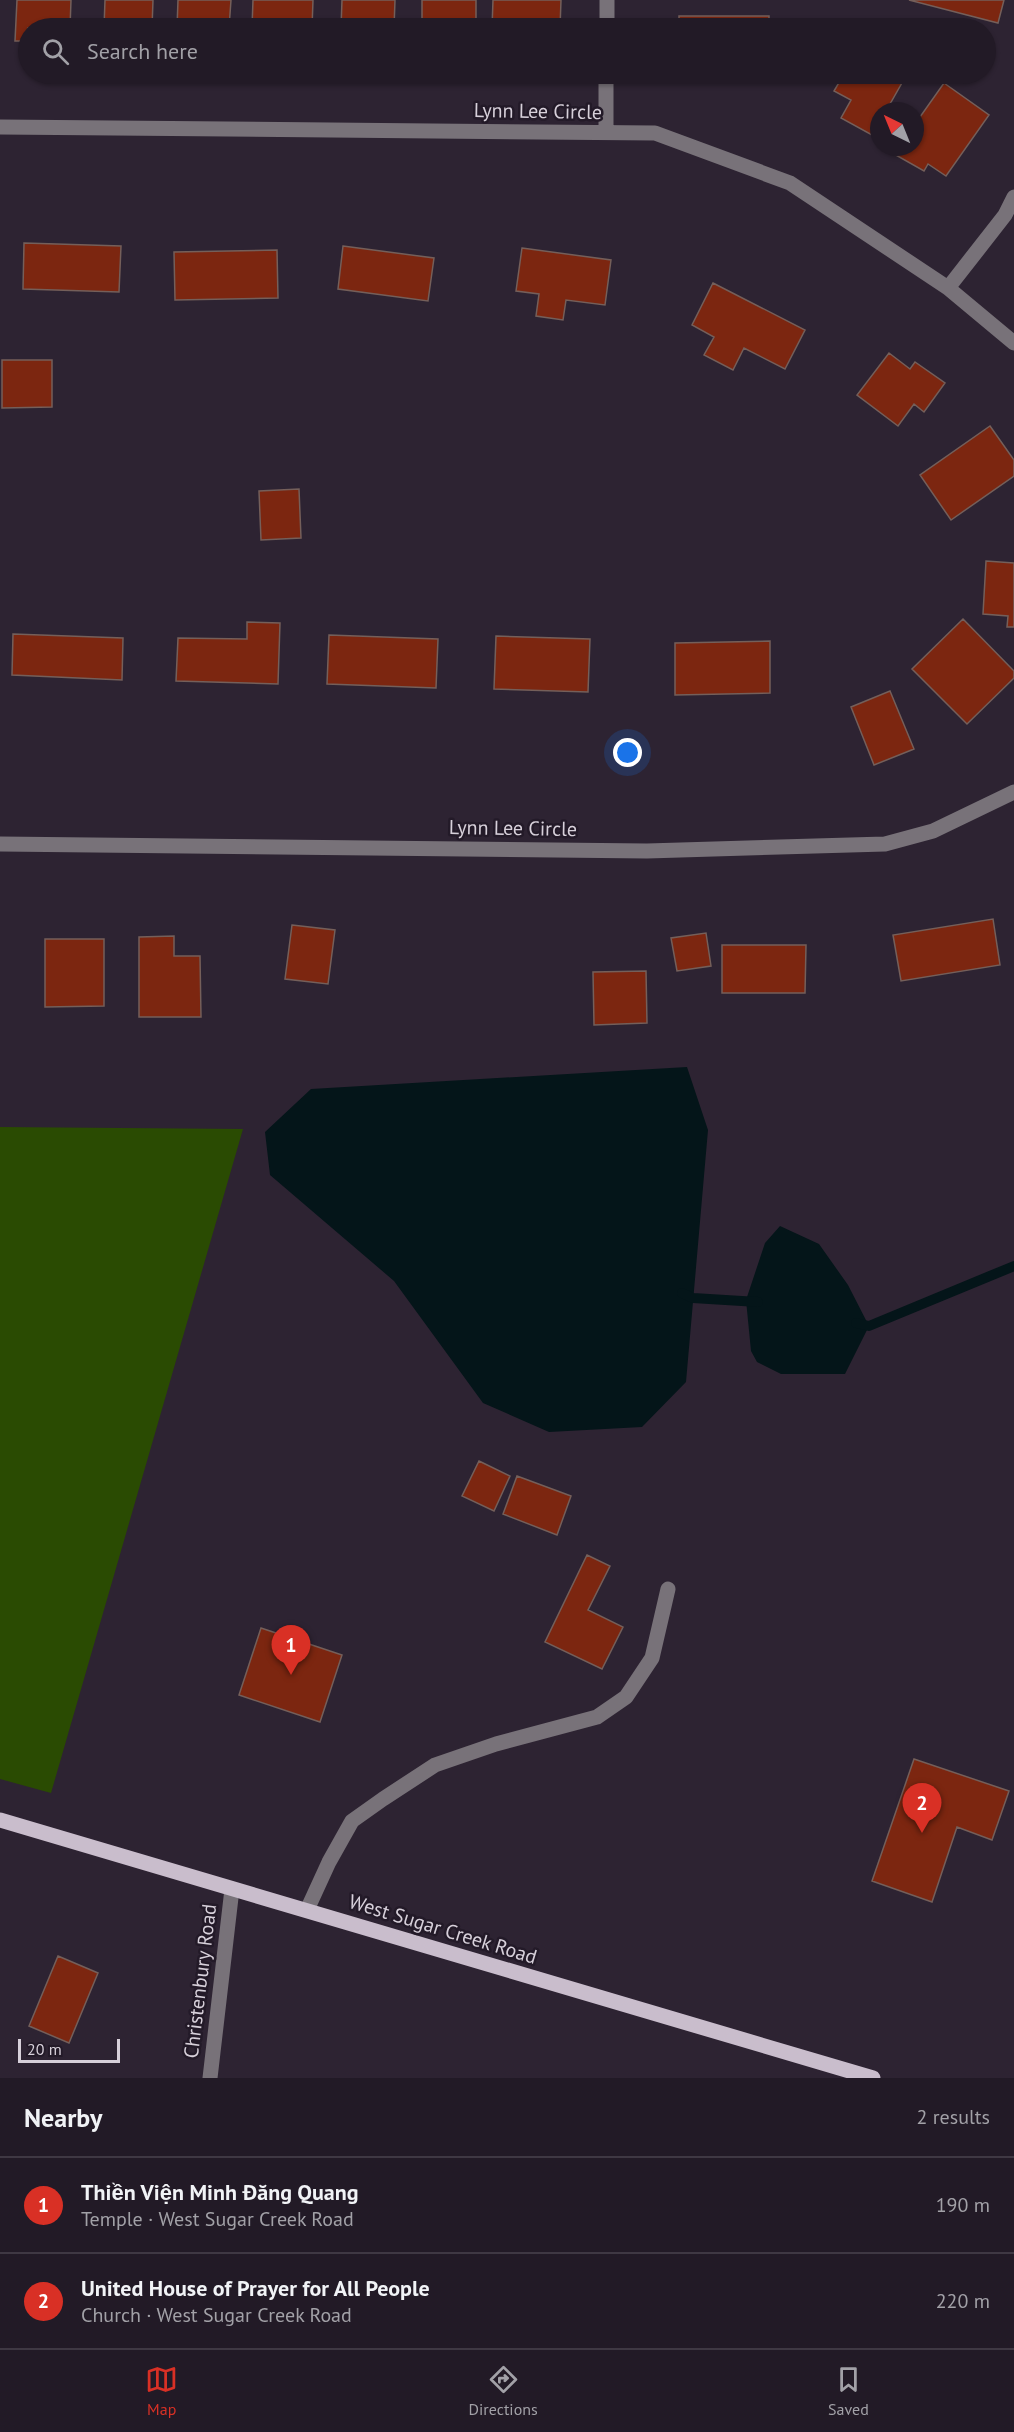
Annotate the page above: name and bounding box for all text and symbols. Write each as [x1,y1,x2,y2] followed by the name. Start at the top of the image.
[18,18,996,84] search box
[39,35,72,68] icon: search
[87,37,198,65] text: Search here
[474,97,602,125] street label: Lynn Lee Circle
[870,102,924,156] north arrow
[613,738,642,767] your location
[449,814,577,842] street label: Lynn Lee Circle
[272,1626,310,1675] pin: 1
[902,1784,942,1833] pin: 2
[346,1888,540,1970] street label: West Sugar Creek Road
[178,1902,222,2060] street label: Christenbury Road
[18,2036,120,2064] scale bar
[27,2039,62,2059] text: 20 m
[24,2101,102,2134] text: Nearby
[917,2104,990,2130] text: 2 results
[81,2178,359,2206] text: Thiền Viện Minh Đăng Quang
[38,2192,49,2218] text: 1
[936,2192,990,2218] text: 190 m
[81,2206,354,2232] text: Temple · West Sugar Creek Road
[81,2274,430,2302] text: United House of Prayer for All People
[38,2288,49,2314] text: 2
[936,2288,990,2314] text: 220 m
[81,2302,352,2328] text: Church · West Sugar Creek Road
[145,2363,178,2419] tab: Map
[469,2363,538,2419] tab: Directions
[828,2363,869,2419] tab: Saved

